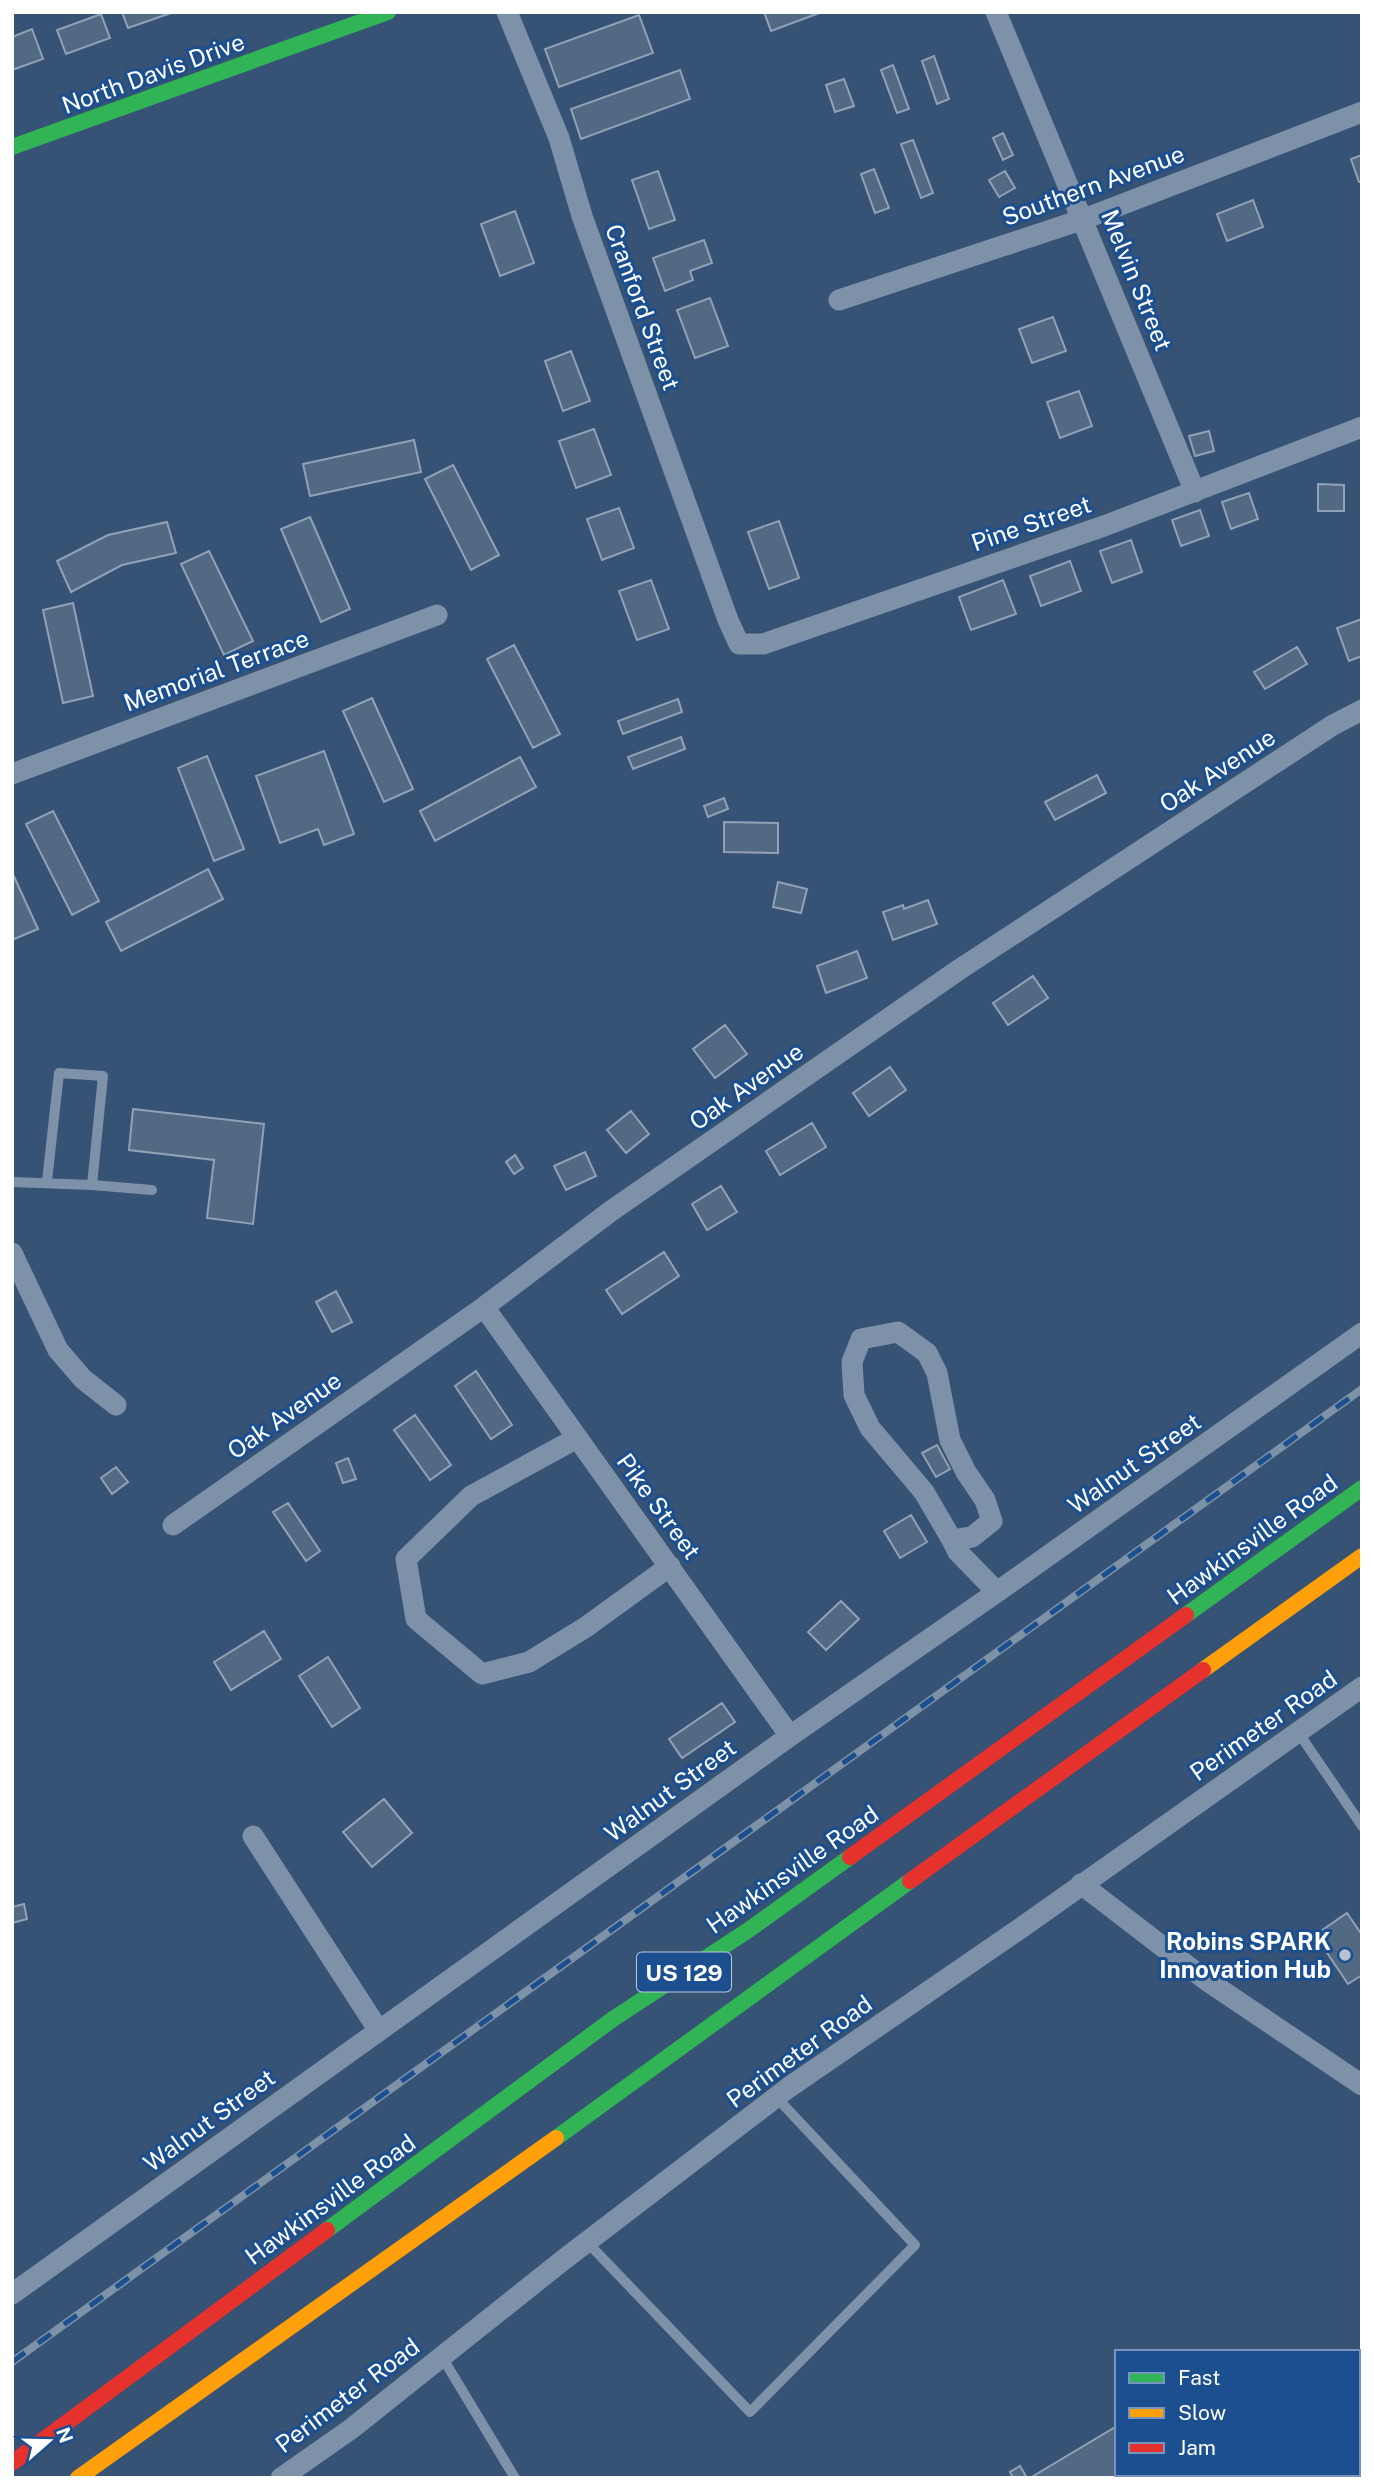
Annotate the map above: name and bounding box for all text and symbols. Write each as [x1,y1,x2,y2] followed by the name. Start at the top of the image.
[58,27,248,119] street label: North Davis Drive
[998,139,1188,231] street label: Southern Avenue
[1096,205,1178,355] street label: Melvin Street
[600,220,686,394] street label: Cranford Street
[968,489,1094,557] street label: Pine Street
[120,623,312,717] street label: Memorial Terrace
[1154,722,1280,818] street label: Oak Avenue
[684,1037,808,1135] street label: Oak Avenue
[222,1366,346,1464] street label: Oak Avenue
[1062,1407,1206,1519] street label: Walnut Street
[611,1448,707,1564] street label: Pike Street
[1162,1468,1342,1610] street label: Hawkinsville Road
[1184,1664,1342,1786] street label: Perimeter Road
[599,1733,741,1847] street label: Walnut Street
[701,1799,883,1939] street label: Hawkinsville Road
[1159,1927,1331,1983] place label: Robins SPARK Innovation Hub
[1337,1947,1353,1963] marker: Robins SPARK Innovation Hub
[637,1952,731,1992] road number: US 129
[721,1989,877,2113] street label: Perimeter Road
[138,2063,280,2177] street label: Walnut Street
[240,2128,420,2270] street label: Hawkinsville Road
[270,2332,424,2458] street label: Perimeter Road
[1115,2350,1360,2476] legend
[1178,2365,1220,2390] text: Fast
[1178,2400,1226,2425] text: Slow
[14,2406,84,2476] north arrow
[52,2424,78,2446] text: N
[1178,2435,1216,2460] text: Jam

